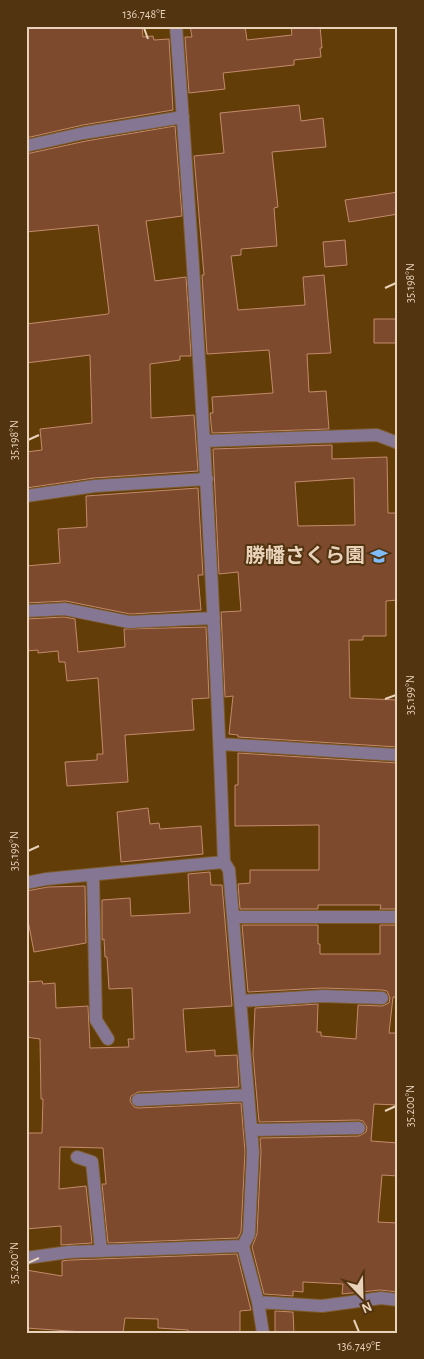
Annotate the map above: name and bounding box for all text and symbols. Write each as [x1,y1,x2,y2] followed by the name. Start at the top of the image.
[122,8,166,20] text: 136.748°E
[404,263,416,303] text: 35.198°N
[8,420,20,460] text: 35.198°N
[245,545,365,566] place label: 勝幡さくら園
[369,546,389,566] school or university icon: 勝幡さくら園
[404,675,416,715] text: 35.199°N
[8,831,20,871] text: 35.199°N
[404,1085,416,1127] text: 35.200°N
[8,1242,20,1284] text: 35.200°N
[336,1272,386,1322] north arrow
[359,1299,374,1315] text: N
[337,1340,381,1352] text: 136.749°E

